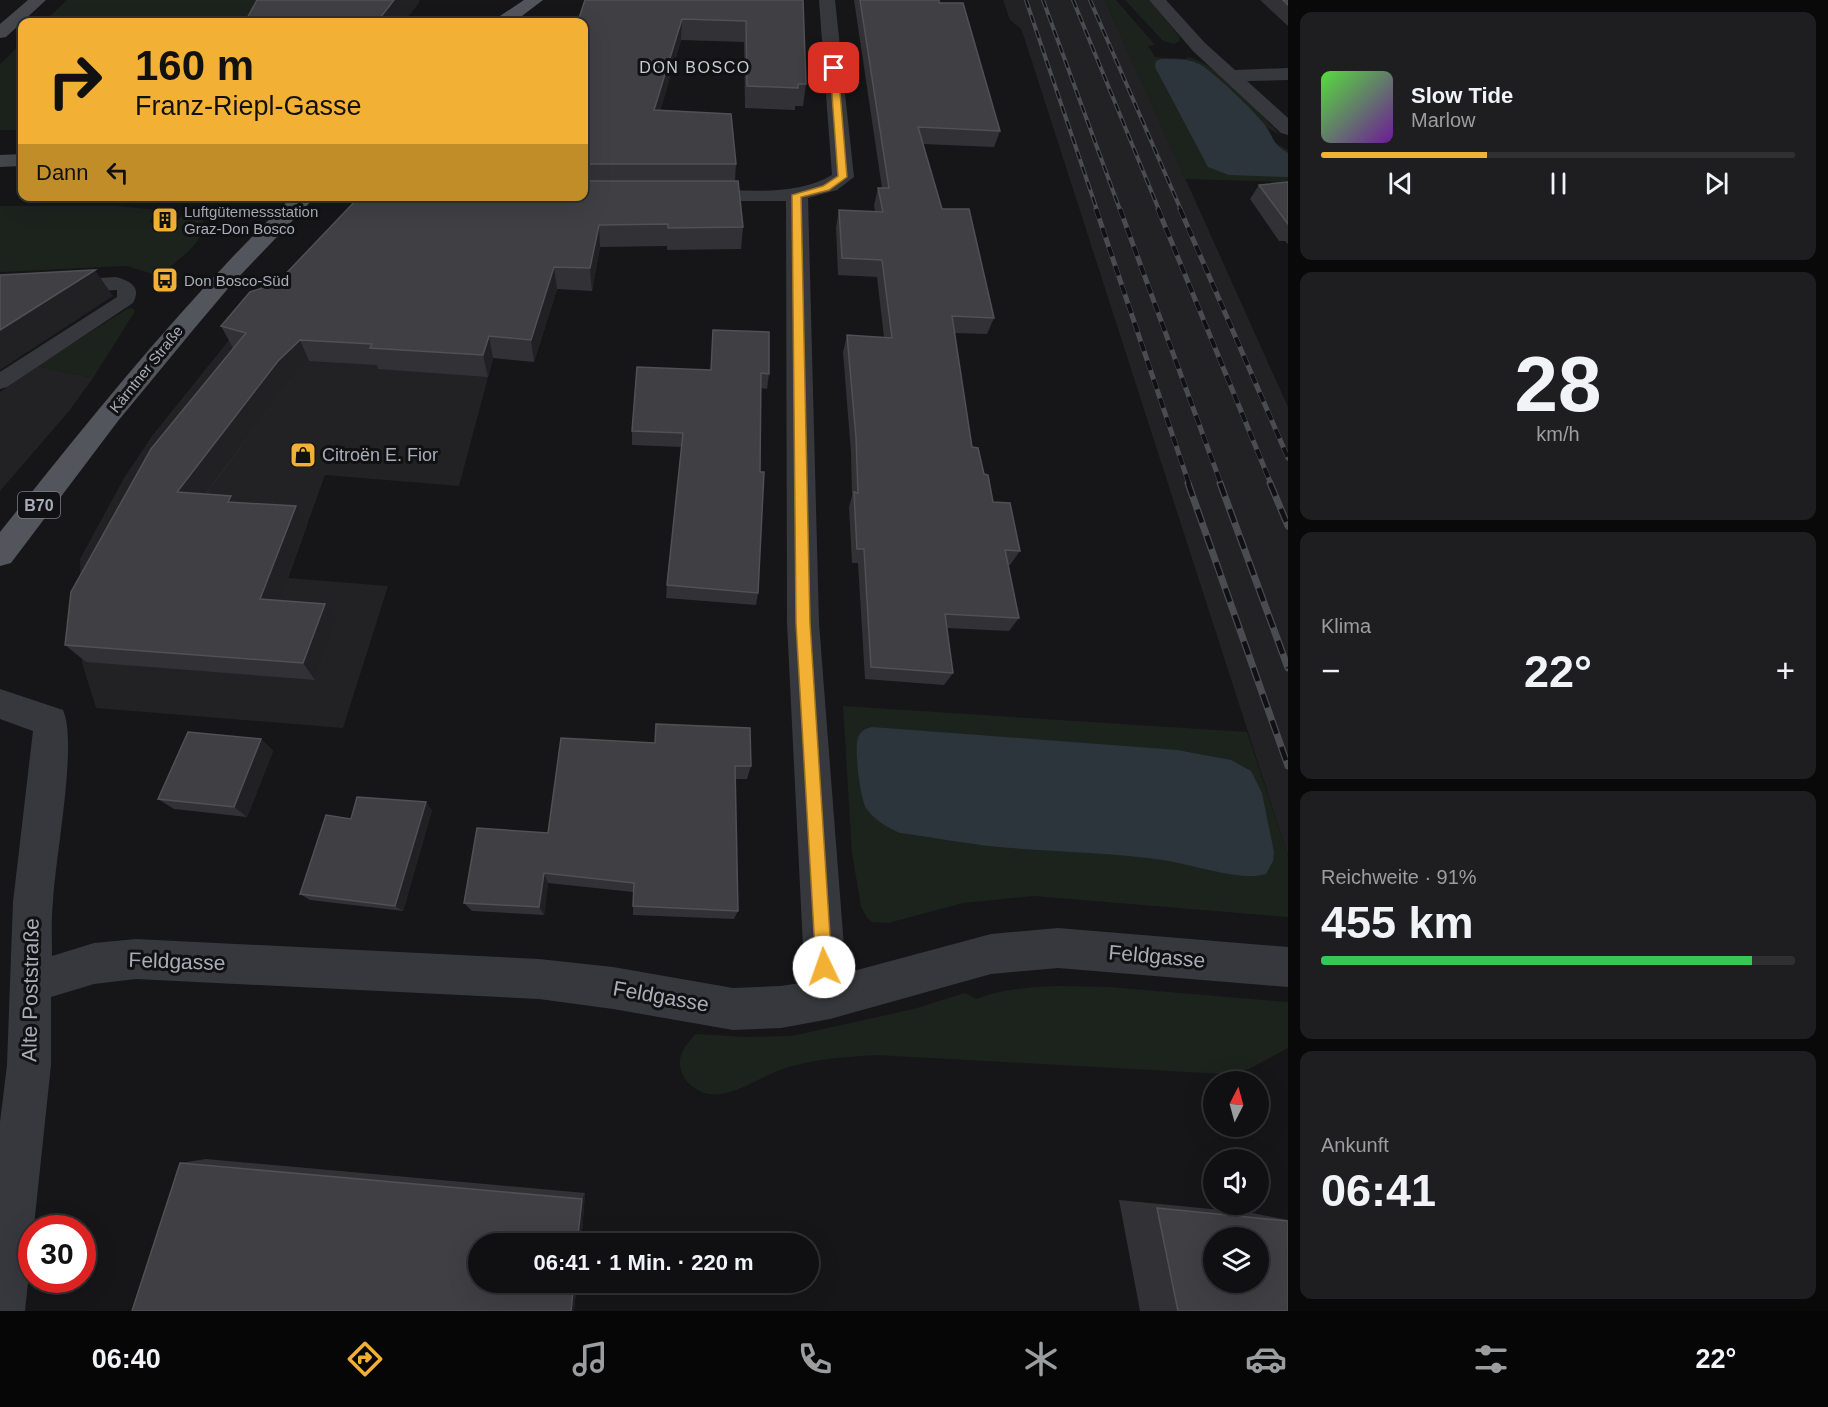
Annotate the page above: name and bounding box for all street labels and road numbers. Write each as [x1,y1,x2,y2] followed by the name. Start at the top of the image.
[106,322,186,416] street label: Kärntner Straße
[18,492,60,518] road number: B70
[17,918,43,1062] street label: Alte Poststraße
[1108,940,1206,972] street label: Feldgasse
[128,948,226,974] street label: Feldgasse
[611,976,711,1016] street label: Feldgasse

